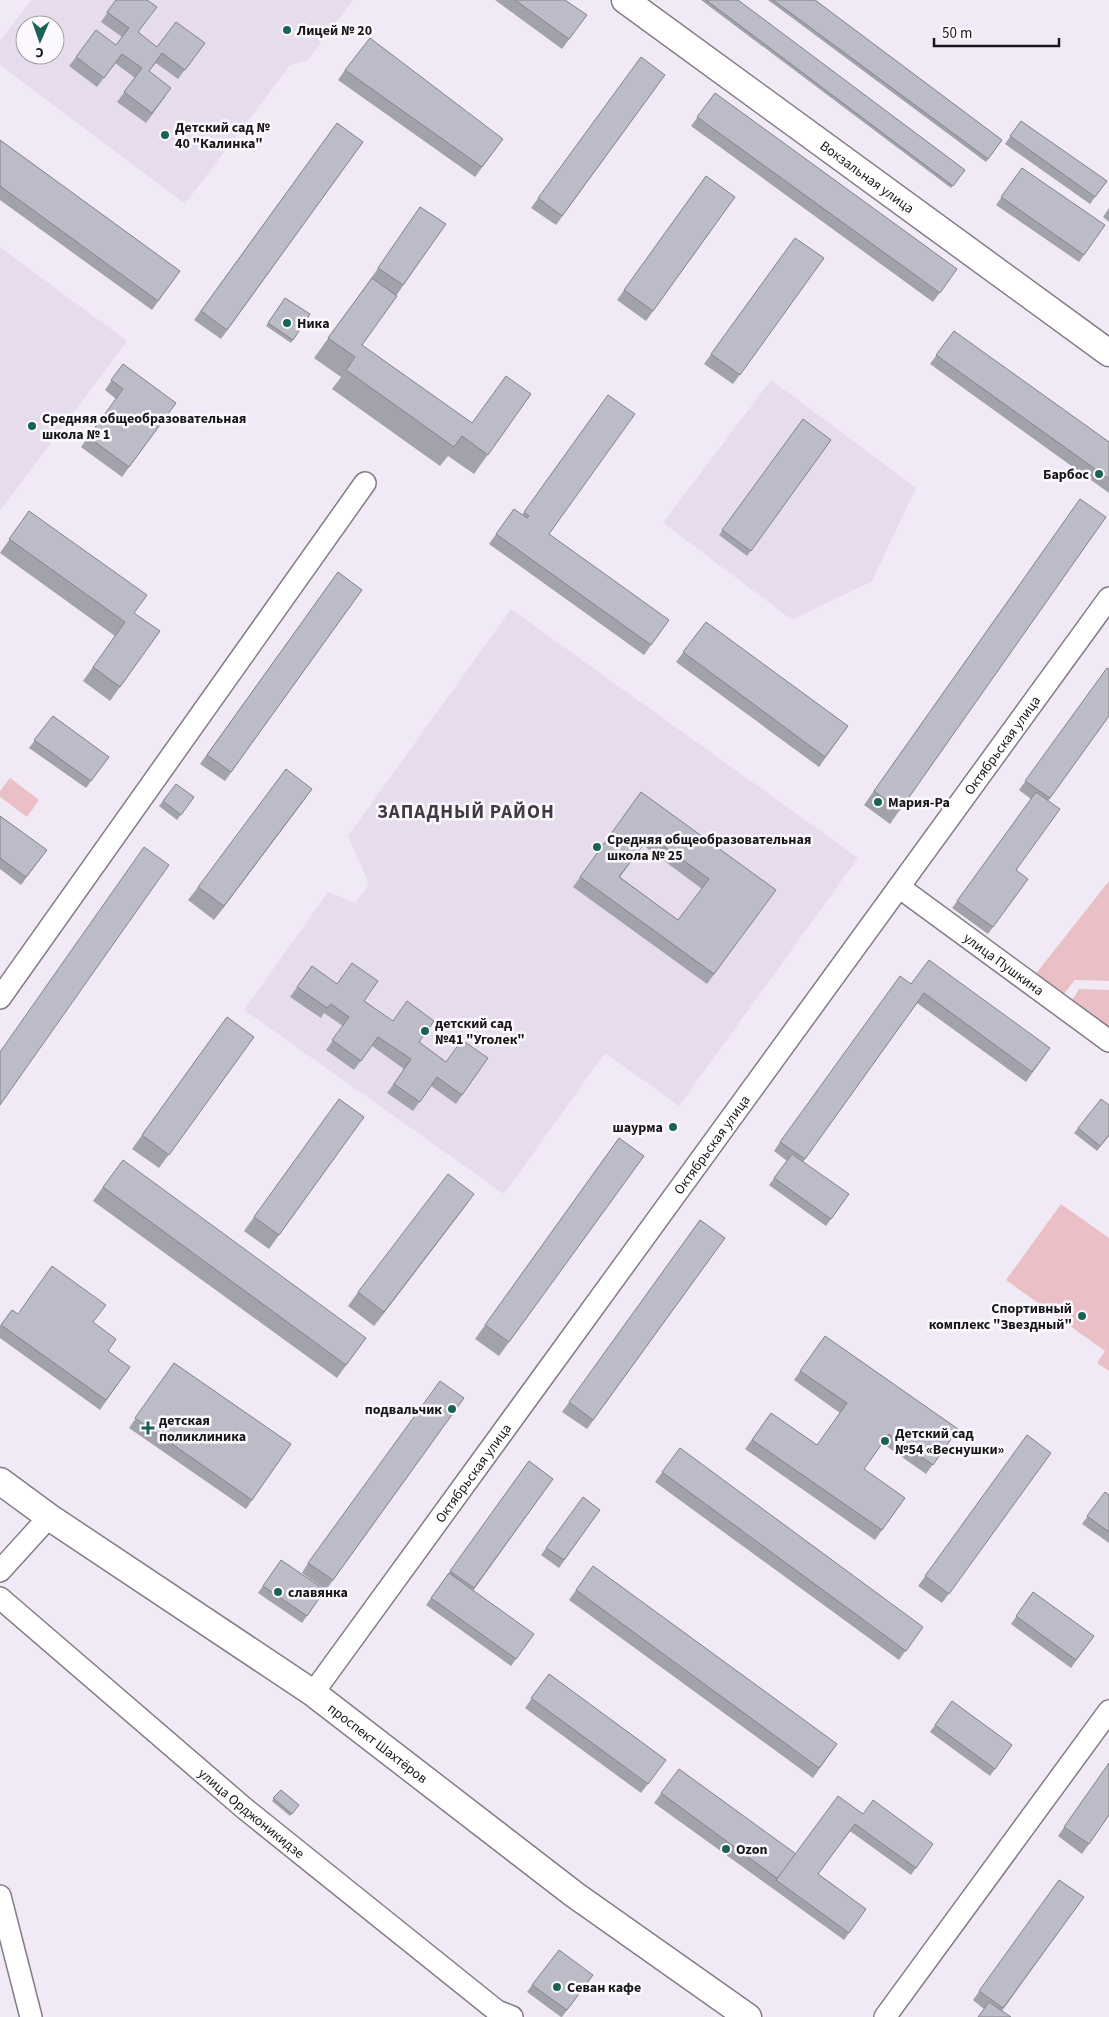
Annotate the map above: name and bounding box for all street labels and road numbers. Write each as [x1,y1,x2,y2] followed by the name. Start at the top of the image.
[816,136,918,219] street label: Вокзальная улица
[960,692,1046,799] street label: Октябрьская улица
[959,928,1048,1001] street label: улица Пушкина
[670,1091,755,1199] street label: Октябрьская улица
[431,1420,517,1527] street label: Октябрьская улица
[323,1699,431,1789] street label: проспект Шахтёров
[193,1764,308,1864] street label: улица Орджоникидзе

